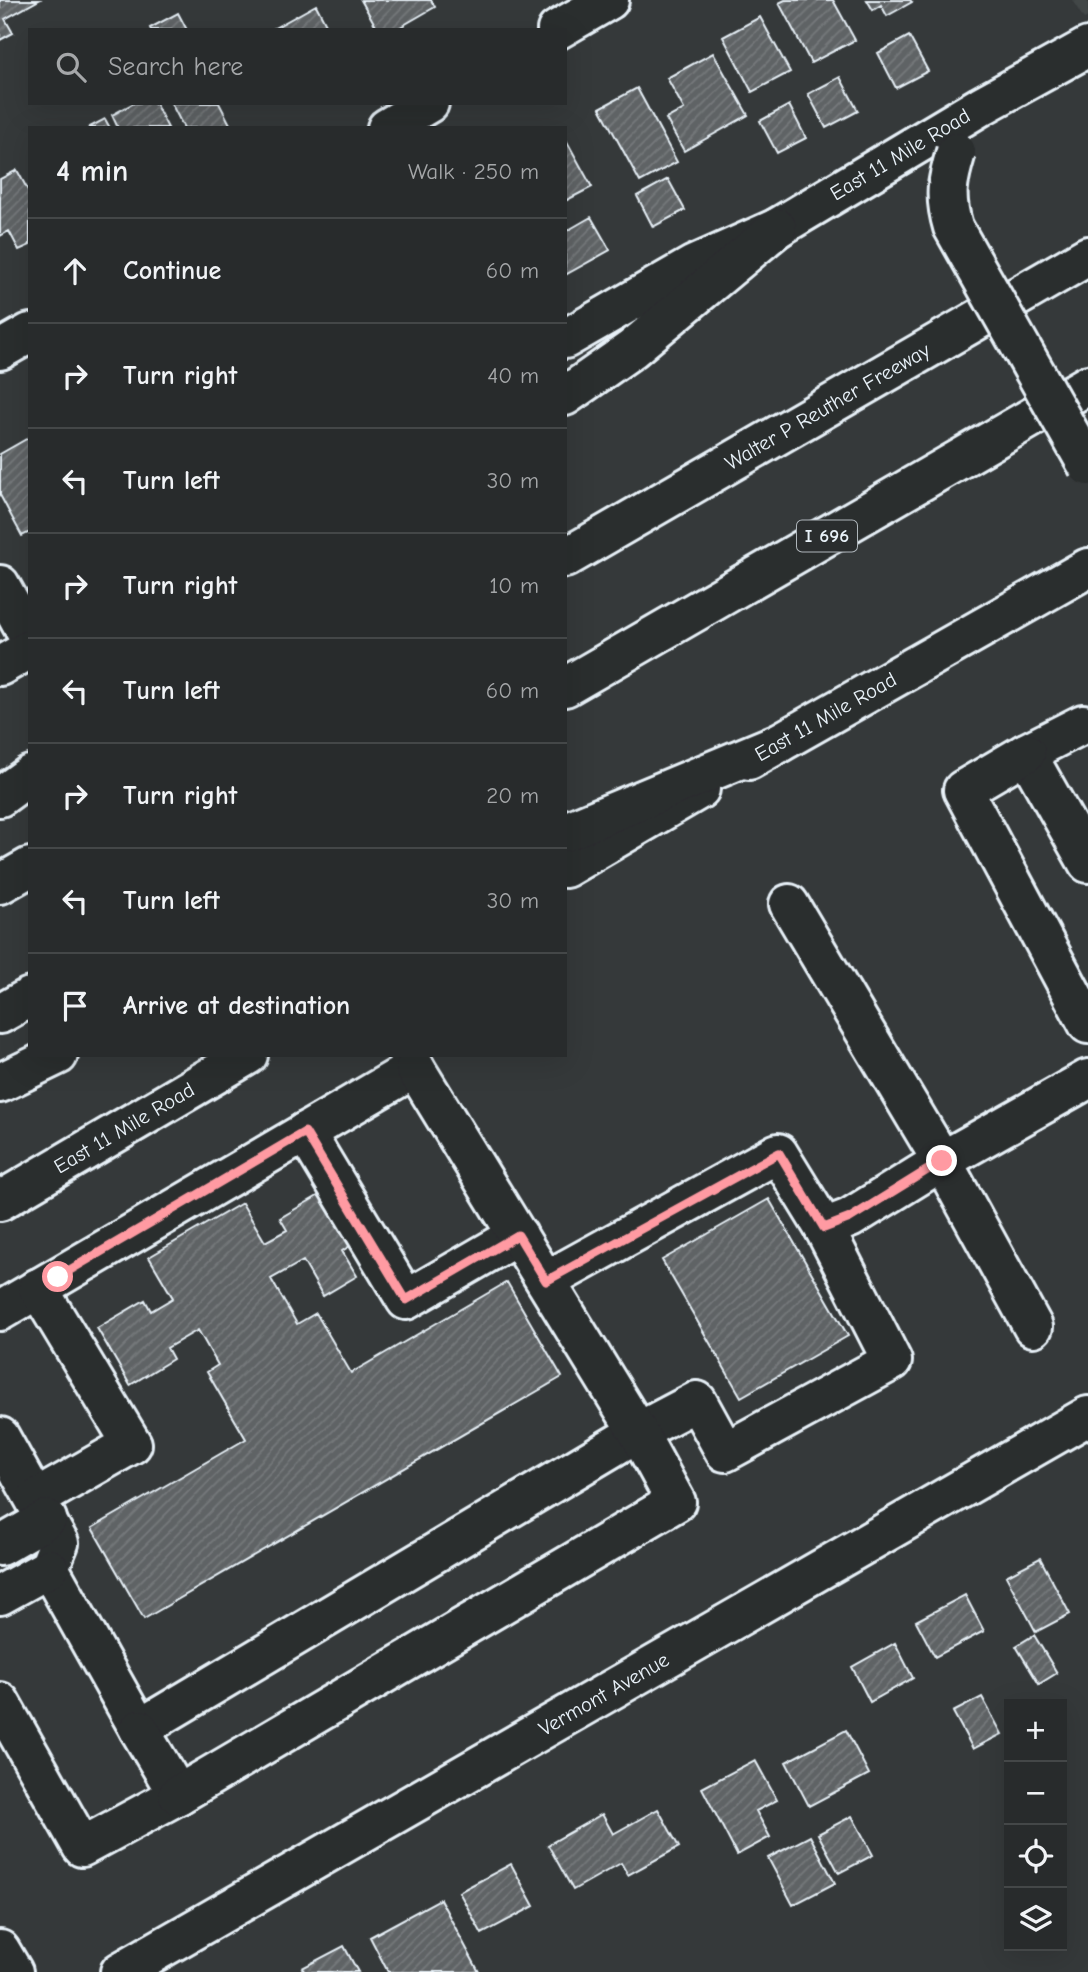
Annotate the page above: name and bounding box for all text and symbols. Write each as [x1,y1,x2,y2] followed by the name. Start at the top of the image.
[28,28,567,105] search box
[52,48,90,86] icon: search
[108,52,243,82] text: Search here
[826,103,974,205] street label: East 11 Mile Road
[56,154,128,189] text: 4 min
[408,158,539,185] text: Walk · 250 m
[56,252,94,290] icon: ahead
[123,256,221,286] text: Continue
[486,257,539,284] text: 60 m
[721,338,935,475] street label: Walter P Reuther Freeway
[56,357,94,395] icon: right
[123,361,237,391] text: Turn right
[487,362,539,389] text: 40 m
[56,462,94,500] icon: left
[123,466,220,496] text: Turn left
[487,467,539,494] text: 30 m
[797,520,857,552] road number: I 696
[56,567,94,605] icon: right
[123,571,237,601] text: Turn right
[489,572,539,599] text: 10 m
[751,667,901,766] street label: East 11 Mile Road
[56,672,94,710] icon: left
[123,676,220,706] text: Turn left
[486,677,539,704] text: 60 m
[56,777,94,815] icon: right
[123,781,237,811] text: Turn right
[486,782,539,809] text: 20 m
[56,882,94,920] icon: left
[123,886,220,916] text: Turn left
[487,887,539,914] text: 30 m
[56,987,94,1025] icon: arrive
[123,991,350,1021] text: Arrive at destination
[50,1077,199,1179] street label: East 11 Mile Road
[926,1145,957,1176] route end
[42,1261,73,1292] route start
[535,1647,673,1741] street label: Vermont Avenue
[1004,1699,1067,1951] map controls
[1004,1699,1067,1762] button: +
[1004,1762,1067,1825] button: −
[1004,1825,1067,1888] button: locate
[1004,1888,1067,1951] button: layers

